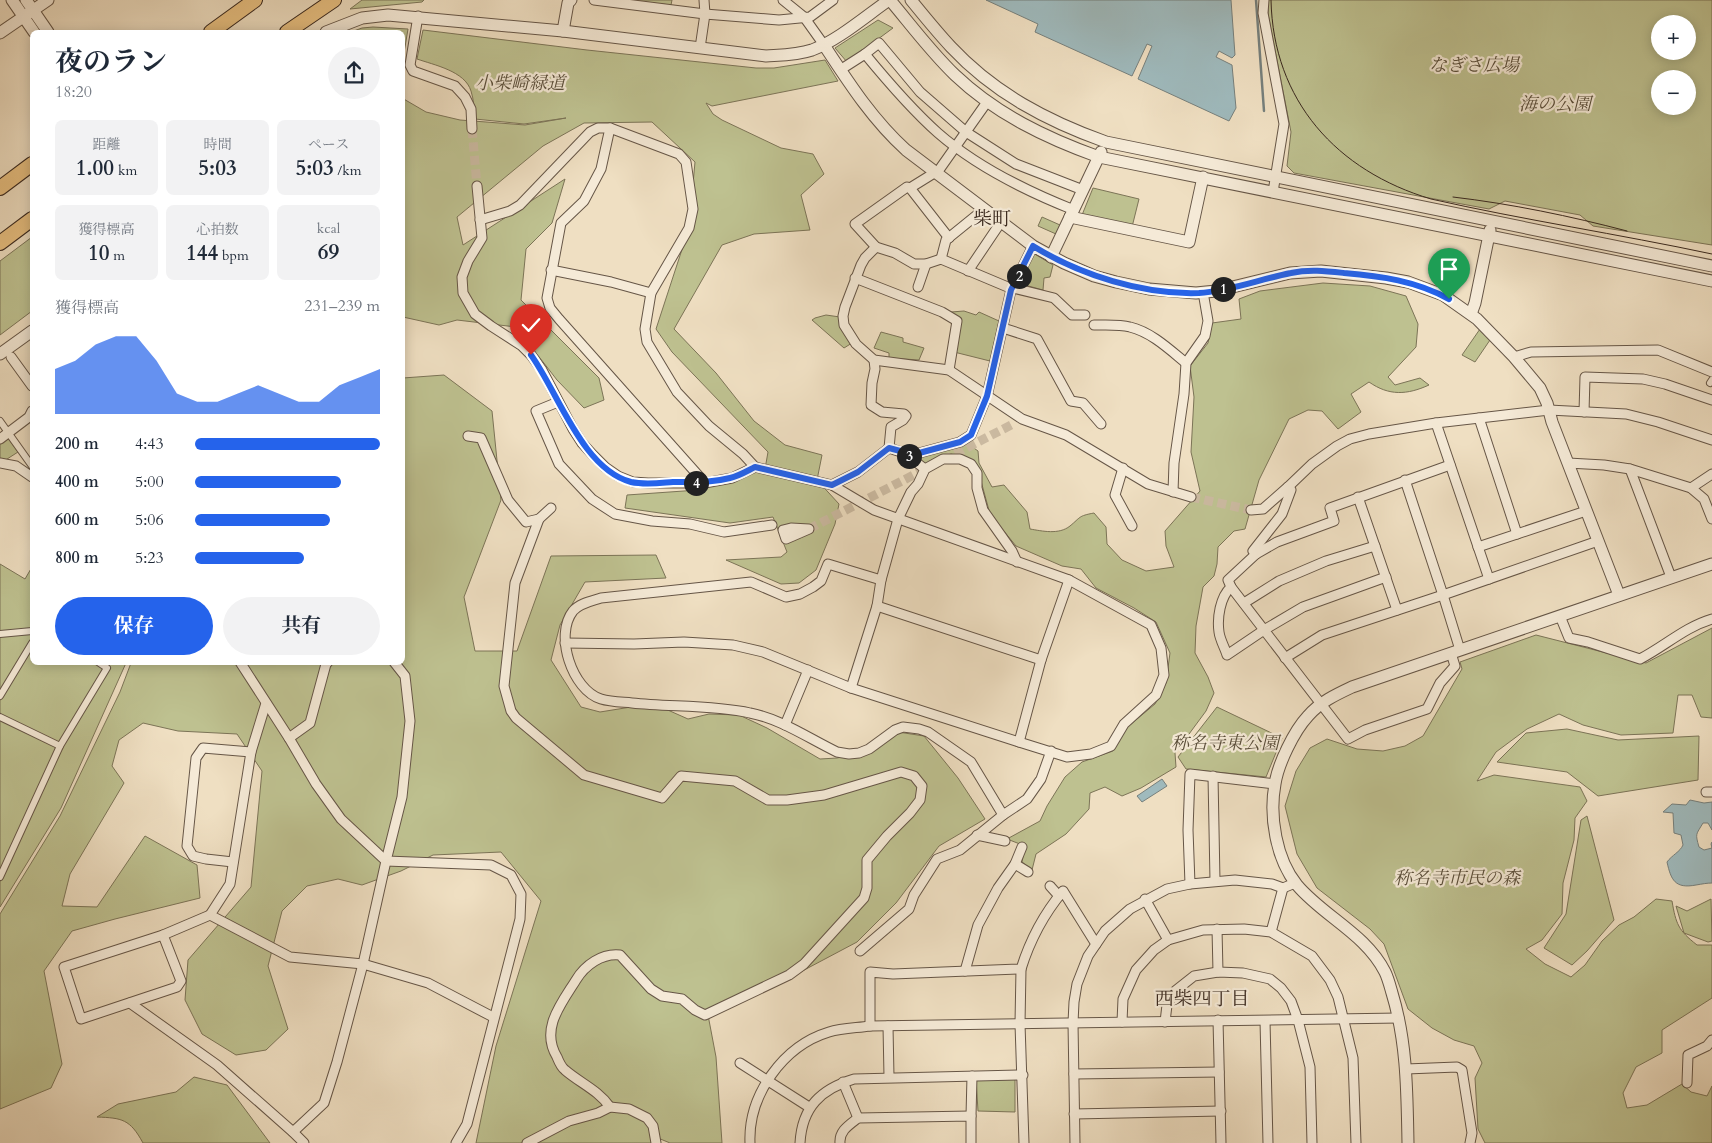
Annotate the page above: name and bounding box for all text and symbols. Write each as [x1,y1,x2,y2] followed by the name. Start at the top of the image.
[1651,15,1696,115] map controls
[1651,15,1696,60] button: +
[55,43,167,81] text: 夜のラン
[328,47,380,99] button: share
[1429,53,1521,78] park label: なぎさ広場
[1651,70,1696,115] button: −
[475,71,568,96] park label: 小柴崎緑道
[55,81,92,103] text: 18:20
[1519,92,1594,117] park label: 海の公園
[93,135,121,154] text: 距離
[204,135,232,154] text: 時間
[308,135,349,154] text: ペース
[76,154,114,183] text: 1.00
[198,154,237,183] text: 5:03
[295,154,334,183] text: 5:03
[114,161,137,180] text: km
[334,161,362,180] text: /km
[973,206,1011,232] district label: 柴町
[317,219,340,238] text: kcal
[79,220,135,239] text: 獲得標高
[197,220,239,239] text: 心拍数
[318,238,339,267] text: 69
[88,239,109,268] text: 10
[186,239,218,268] text: 144
[109,246,125,265] text: m
[218,246,249,265] text: bpm
[1428,248,1470,299] pin
[1435,255,1463,283] icon: arrive
[1006,264,1032,288] pin: 2
[1016,267,1023,286] text: 2
[1210,276,1236,302] pin: 1
[1220,280,1227,299] text: 1
[304,295,380,317] text: 231–239 m
[55,297,119,319] text: 獲得標高
[510,304,552,355] pin
[517,311,545,339] icon: check
[55,433,99,455] text: 200 m
[135,433,164,455] text: 4:43
[896,444,922,468] pin: 3
[906,447,913,466] text: 3
[684,470,708,496] pin: 4
[55,471,99,493] text: 400 m
[135,471,164,493] text: 5:00
[693,474,700,493] text: 4
[55,509,99,531] text: 600 m
[135,509,164,531] text: 5:06
[55,547,99,569] text: 800 m
[135,547,164,569] text: 5:23
[55,597,213,655] button: 保存
[223,597,380,655] button: 共有
[1171,731,1282,756] park label: 称名寺東公園
[1394,866,1522,891] park label: 称名寺市民の森
[1154,986,1250,1012] district label: 西柴四丁目

